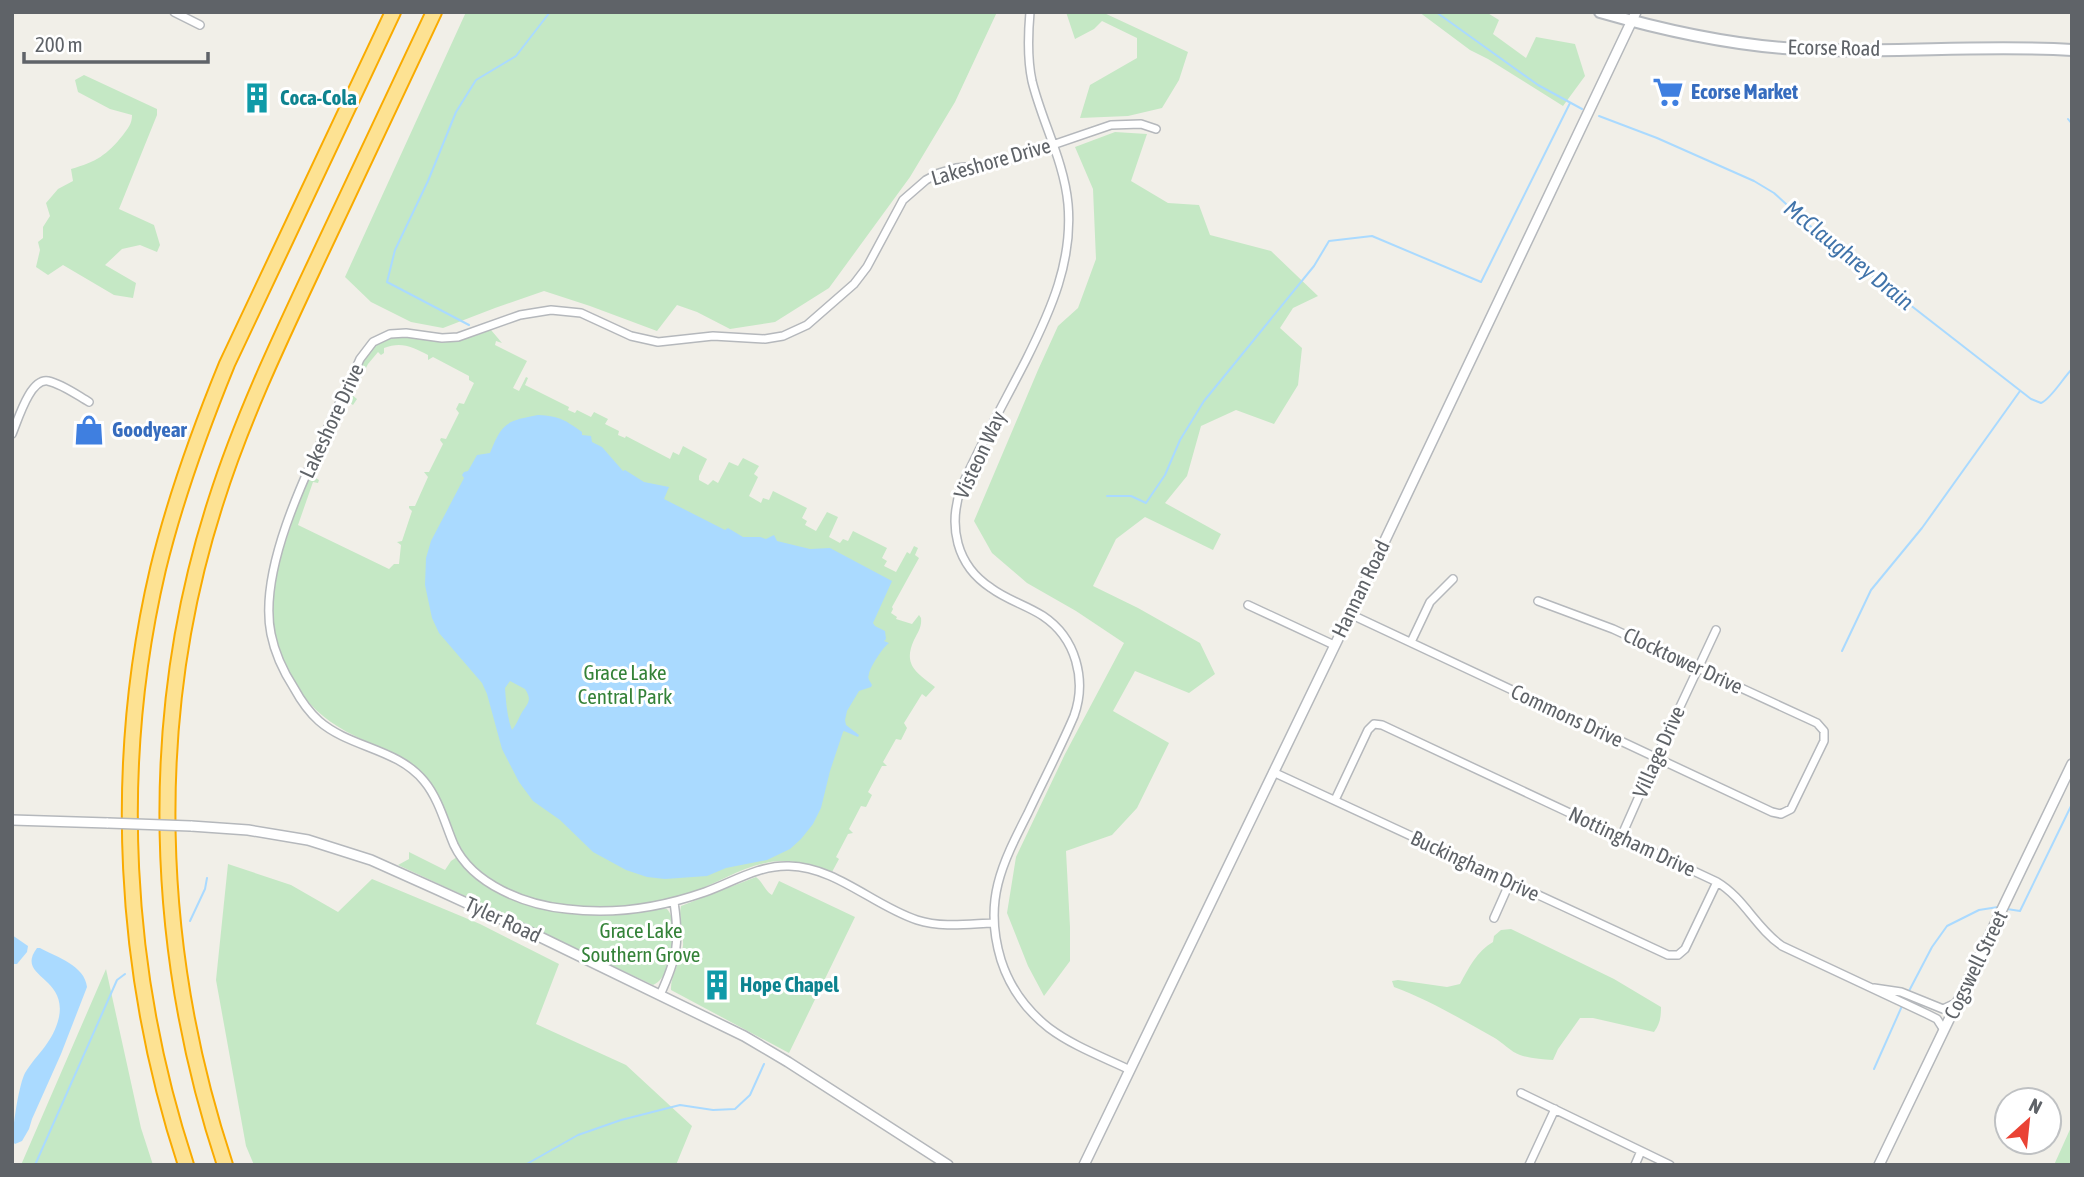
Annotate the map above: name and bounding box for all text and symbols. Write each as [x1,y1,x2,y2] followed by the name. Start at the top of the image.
[24,21,208,65] scale bar
[35,32,83,56] text: 200 m
[1787,34,1881,60] street label: Ecorse Road
[1651,75,1685,109] supermarket icon: Ecorse Market
[1691,79,1798,103] place label: Ecorse Market
[240,81,274,115] building icon: Coca-Cola
[280,85,357,109] place label: Coca-Cola
[928,133,1053,190] street label: Lakeshore Drive
[1779,195,1919,315] water label: McClaughrey Drain
[294,360,368,481] street label: Lakeshore Drive
[948,407,1010,502] street label: Visteon Way
[72,413,106,447] shop icon: Goodyear
[112,417,188,441] place label: Goodyear
[1326,536,1394,641] street label: Hannan Road
[1620,622,1747,698] street label: Clocktower Drive
[578,660,672,708] park label: Grace Lake Central Park
[1508,679,1627,751] street label: Commons Drive
[1627,702,1689,801] street label: Village Drive
[1565,801,1700,881] street label: Nottingham Drive
[1407,825,1544,905] street label: Buckingham Drive
[462,891,545,947] street label: Tyler Road
[1939,906,2012,1023] street label: Cogswell Street
[582,918,700,966] park label: Grace Lake Southern Grove
[700,968,734,1002] building icon: Hope Chapel
[740,972,839,996] place label: Hope Chapel
[1993,1086,2063,1156] north arrow
[2026,1094,2046,1118] text: N

